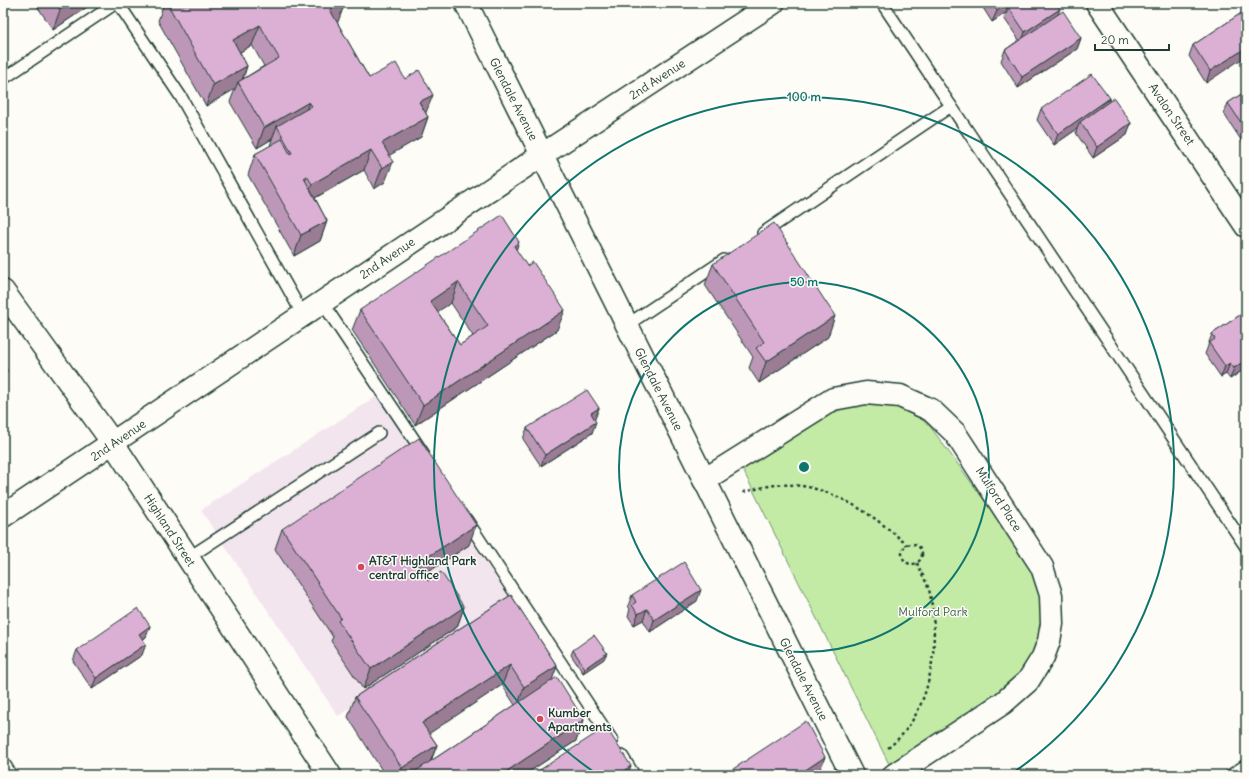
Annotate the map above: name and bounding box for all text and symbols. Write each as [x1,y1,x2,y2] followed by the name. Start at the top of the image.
[1095,26,1169,52] scale bar
[1101,32,1129,47] text: 20 m
[487,55,541,143] street label: Glendale Avenue
[626,55,688,103] street label: 2nd Avenue
[1146,80,1198,148] street label: Avalon Street
[787,89,821,104] text: 100 m
[356,234,418,282] street label: 2nd Avenue
[790,274,819,289] text: 50 m
[632,345,686,433] street label: Glendale Avenue
[87,416,149,464] street label: 2nd Avenue
[797,460,811,474] centre of rings
[973,464,1025,534] street label: Mulford Place
[141,491,199,569] street label: Highland Street
[369,553,476,582] place label: AT&T Highland Park central office
[356,562,366,572] marker: AT&T Highland Park central office
[898,604,968,619] park label: Mulford Park
[777,635,831,723] street label: Glendale Avenue
[548,705,612,735] place label: Kumber Apartments
[535,714,545,724] marker: Kumber Apartments

